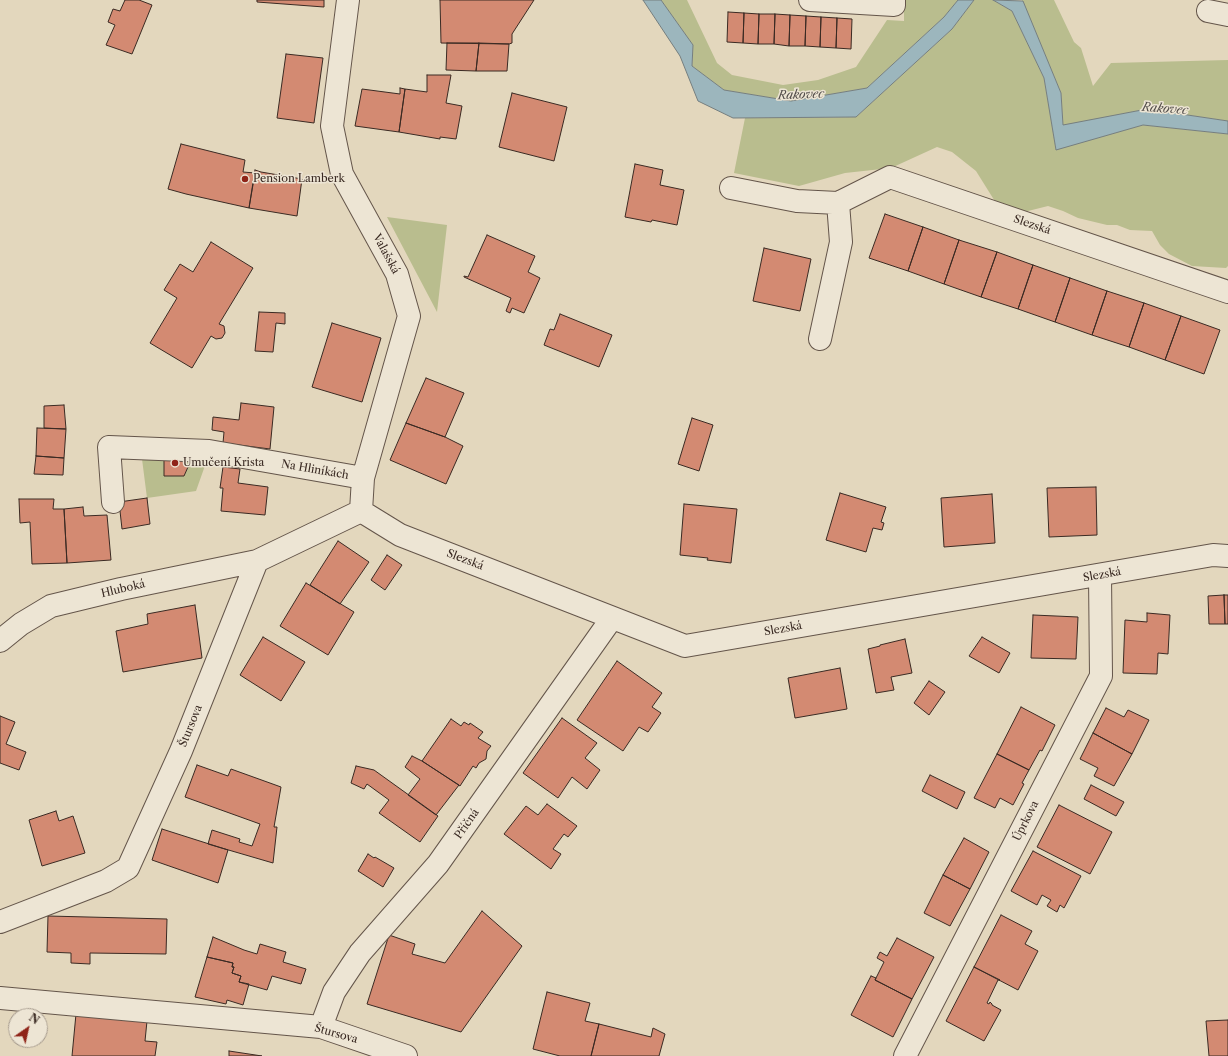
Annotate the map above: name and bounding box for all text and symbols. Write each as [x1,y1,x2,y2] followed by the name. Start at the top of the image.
[778,87,824,103] water label: Rakovec
[1141,100,1189,118] water label: Rakovec
[253,172,345,186] place label: Pension Lamberk
[240,174,250,184] marker: Pension Lamberk
[1012,213,1052,237] street label: Slezská
[370,232,402,276] street label: Valašská
[183,456,264,470] place label: Umučení Krista
[170,458,180,468] marker: Umučení Krista
[280,458,350,482] street label: Na Hliníkách
[445,547,485,573] street label: Slezská
[1082,565,1122,585] street label: Slezská
[100,578,146,600] street label: Hluboká
[763,619,803,639] street label: Slezská
[177,703,205,749] street label: Štursova
[1010,799,1042,843] street label: Úprkova
[452,806,482,842] street label: Příčná
[8,1008,48,1048] north arrow
[26,1010,42,1027] text: N
[313,1022,359,1046] street label: Štursova

